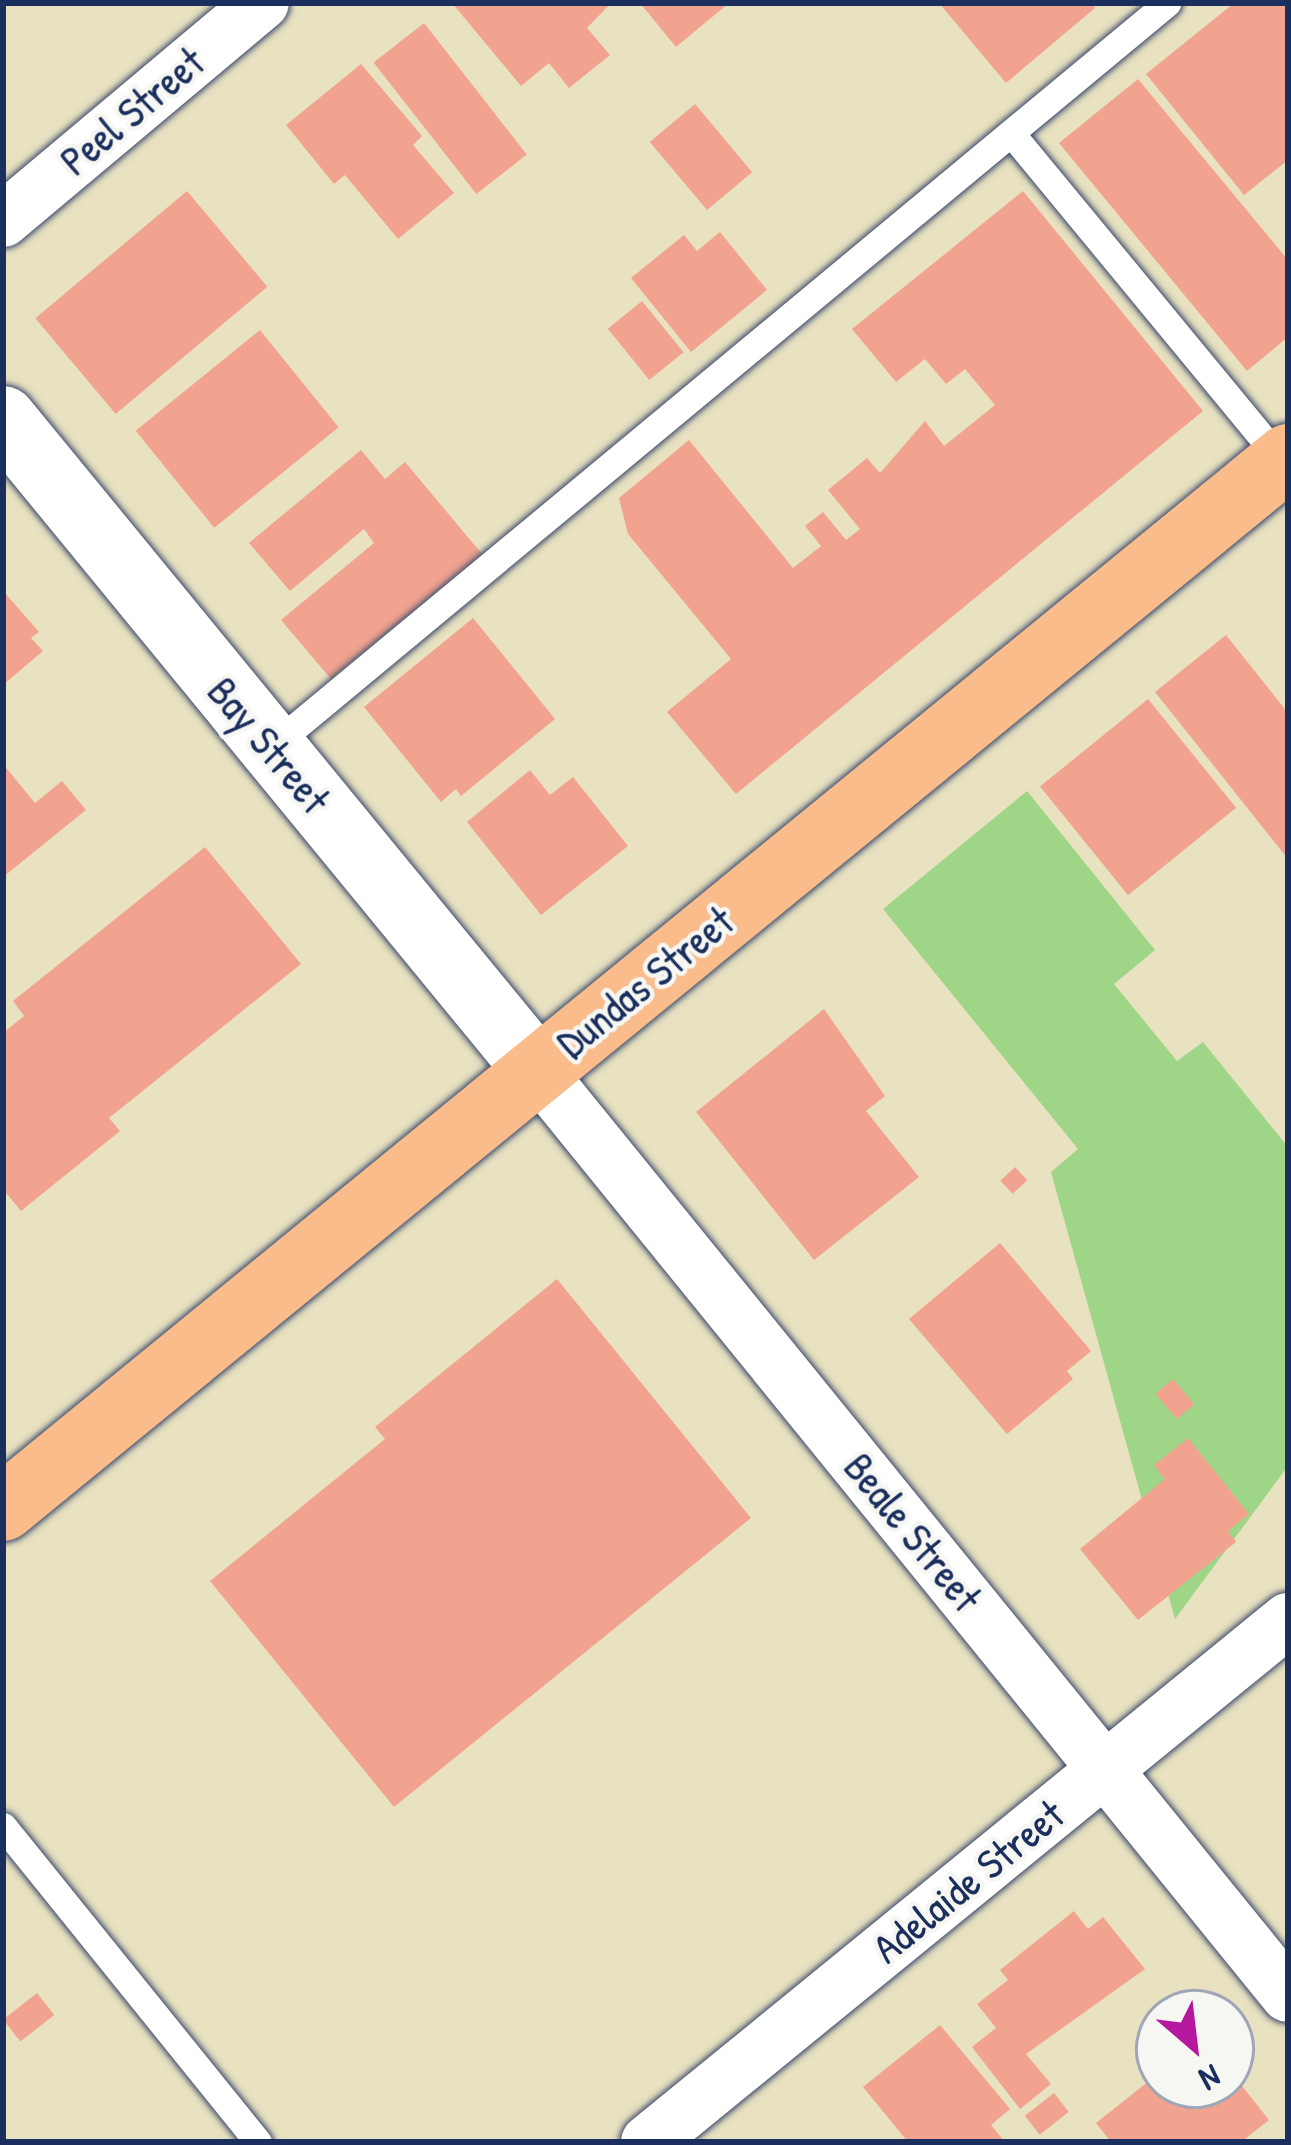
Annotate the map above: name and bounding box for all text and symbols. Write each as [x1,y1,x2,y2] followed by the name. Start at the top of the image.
[50,36,214,186] street label: Peel Street
[197,666,341,824] street label: Bay Street
[547,896,743,1068] street label: Dundas Street
[834,1442,992,1622] street label: Beale Street
[862,1789,1074,1973] street label: Adelaide Street
[1135,1989,1255,2109] north arrow
[1192,2055,1229,2102] text: N

